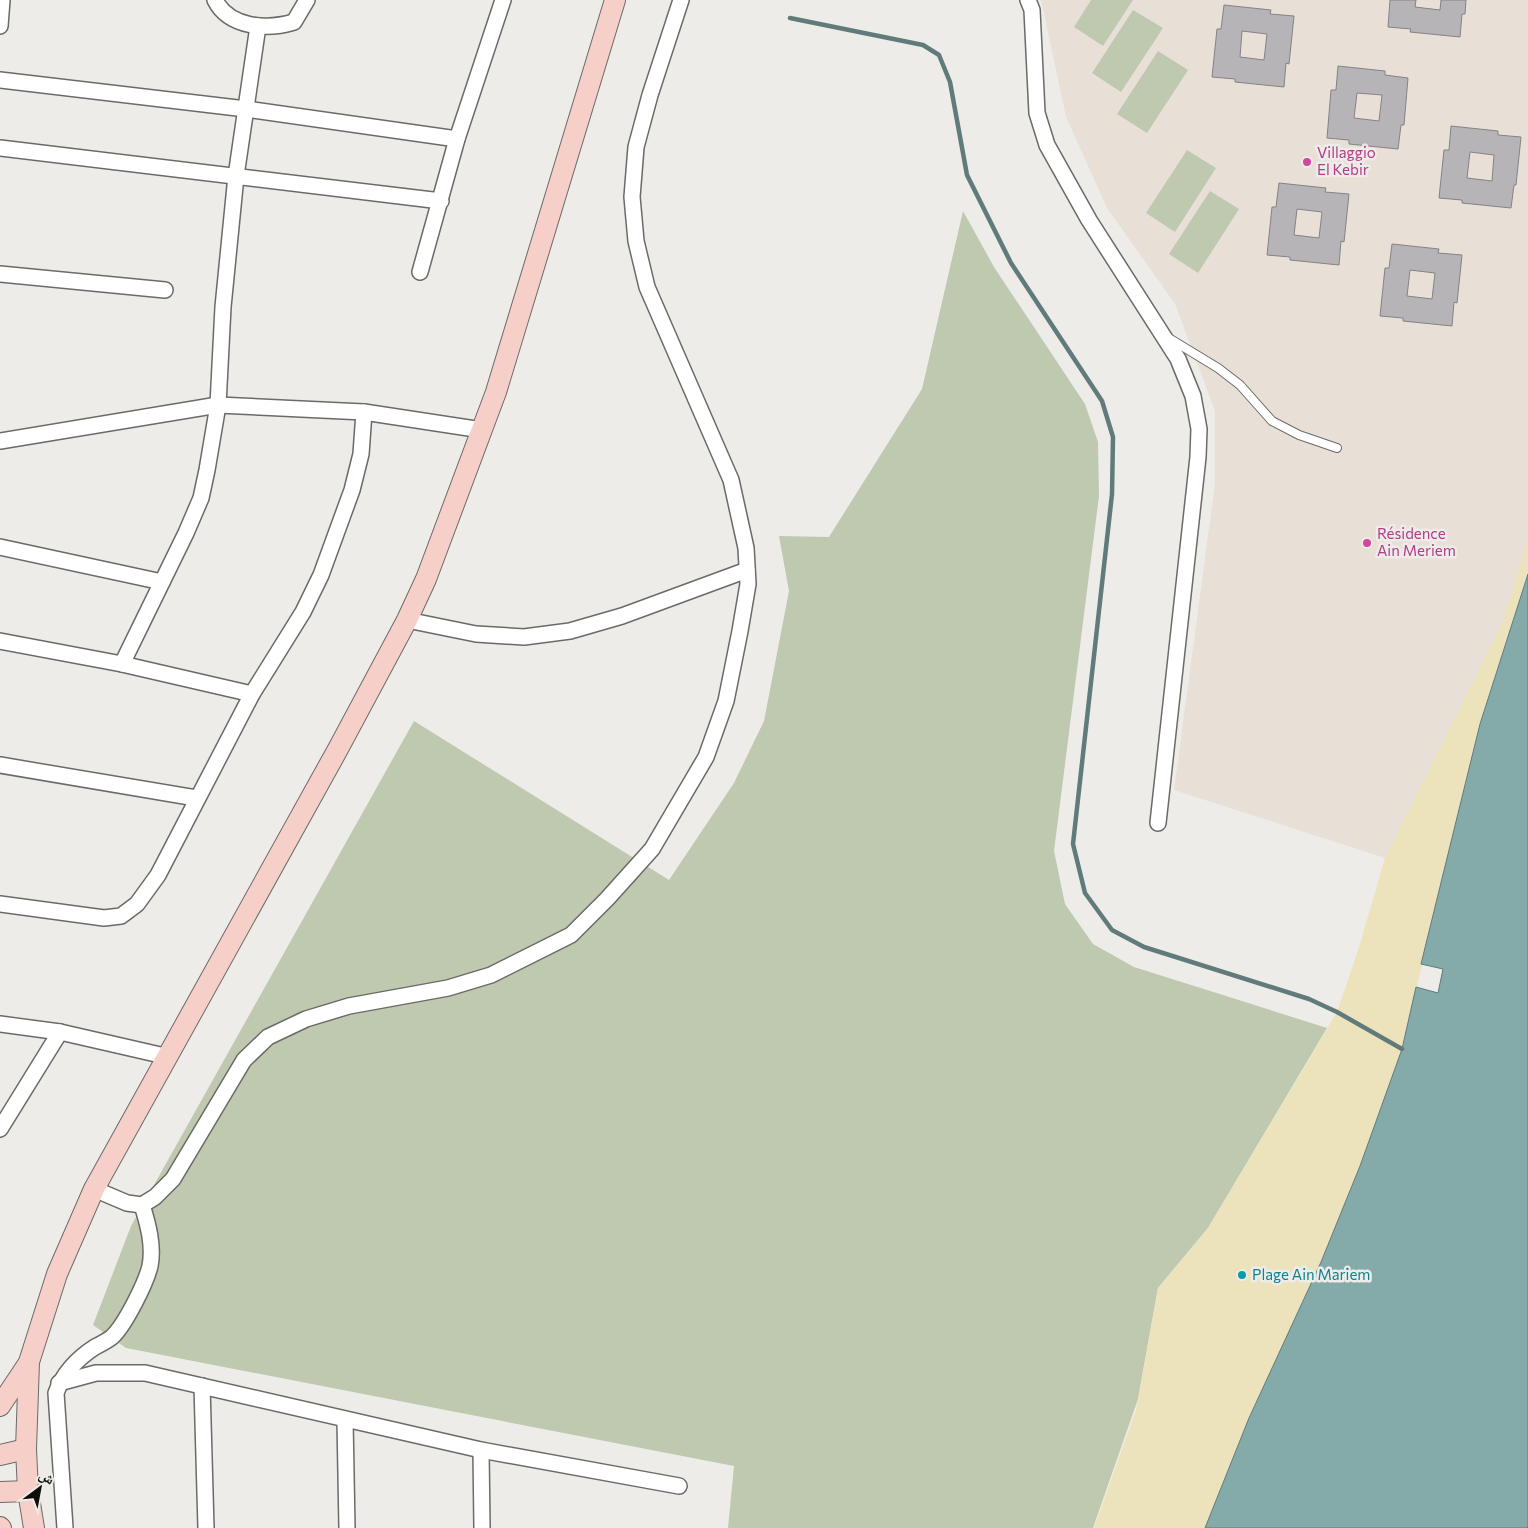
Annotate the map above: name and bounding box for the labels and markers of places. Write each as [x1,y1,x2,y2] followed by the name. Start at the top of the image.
[1317,143,1376,178] place label: Villaggio El Kebir
[1301,156,1313,168] marker: Villaggio El Kebir
[1377,524,1456,559] place label: Résidence Ain Meriem
[1361,537,1373,549] marker: Résidence Ain Meriem
[1252,1265,1370,1283] place label: Plage Ain Mariem
[1236,1269,1248,1281] marker: Plage Ain Mariem

